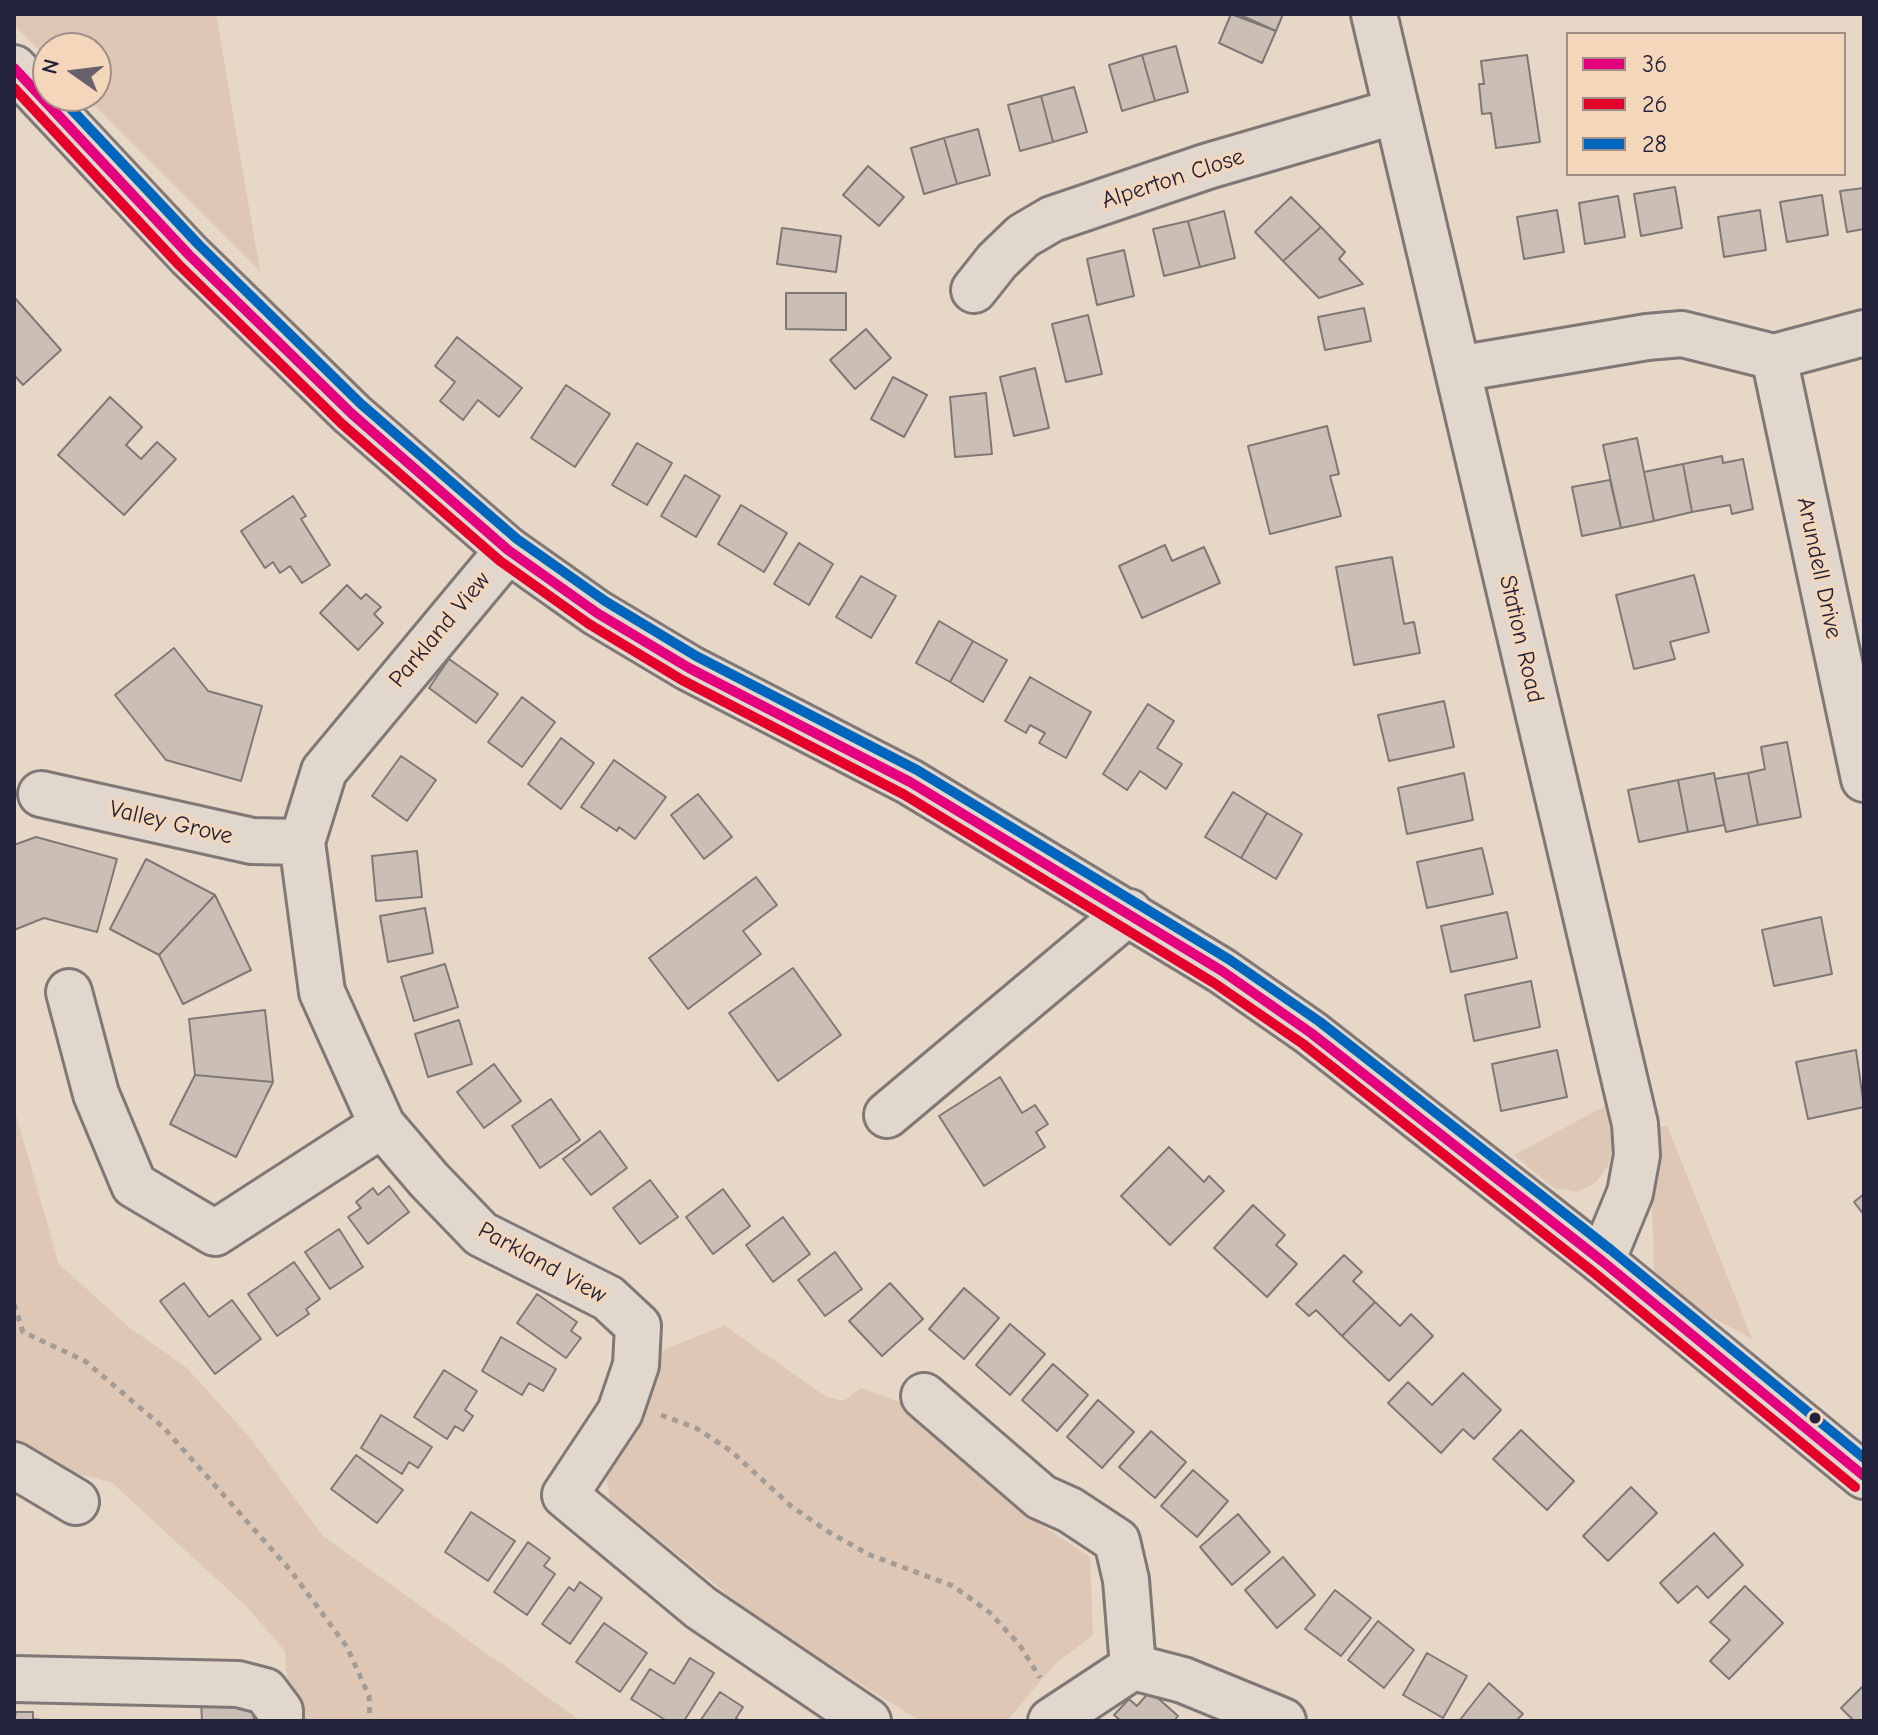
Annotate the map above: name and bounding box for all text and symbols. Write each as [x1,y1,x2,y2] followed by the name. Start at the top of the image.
[32,32,112,112] north arrow
[1566,32,1846,176] legend
[1642,50,1667,78] text: 36
[36,57,65,77] text: N
[1642,90,1668,118] text: 26
[1642,130,1667,158] text: 28
[1098,142,1248,216] street label: Alperton Close
[1790,495,1848,641] street label: Arundell Drive
[383,566,497,694] street label: Parkland View
[1492,572,1550,706] street label: Station Road
[107,795,235,851] street label: Valley Grove
[473,1216,611,1310] street label: Parkland View
[1807,1410,1823,1426] unlabelled marker

